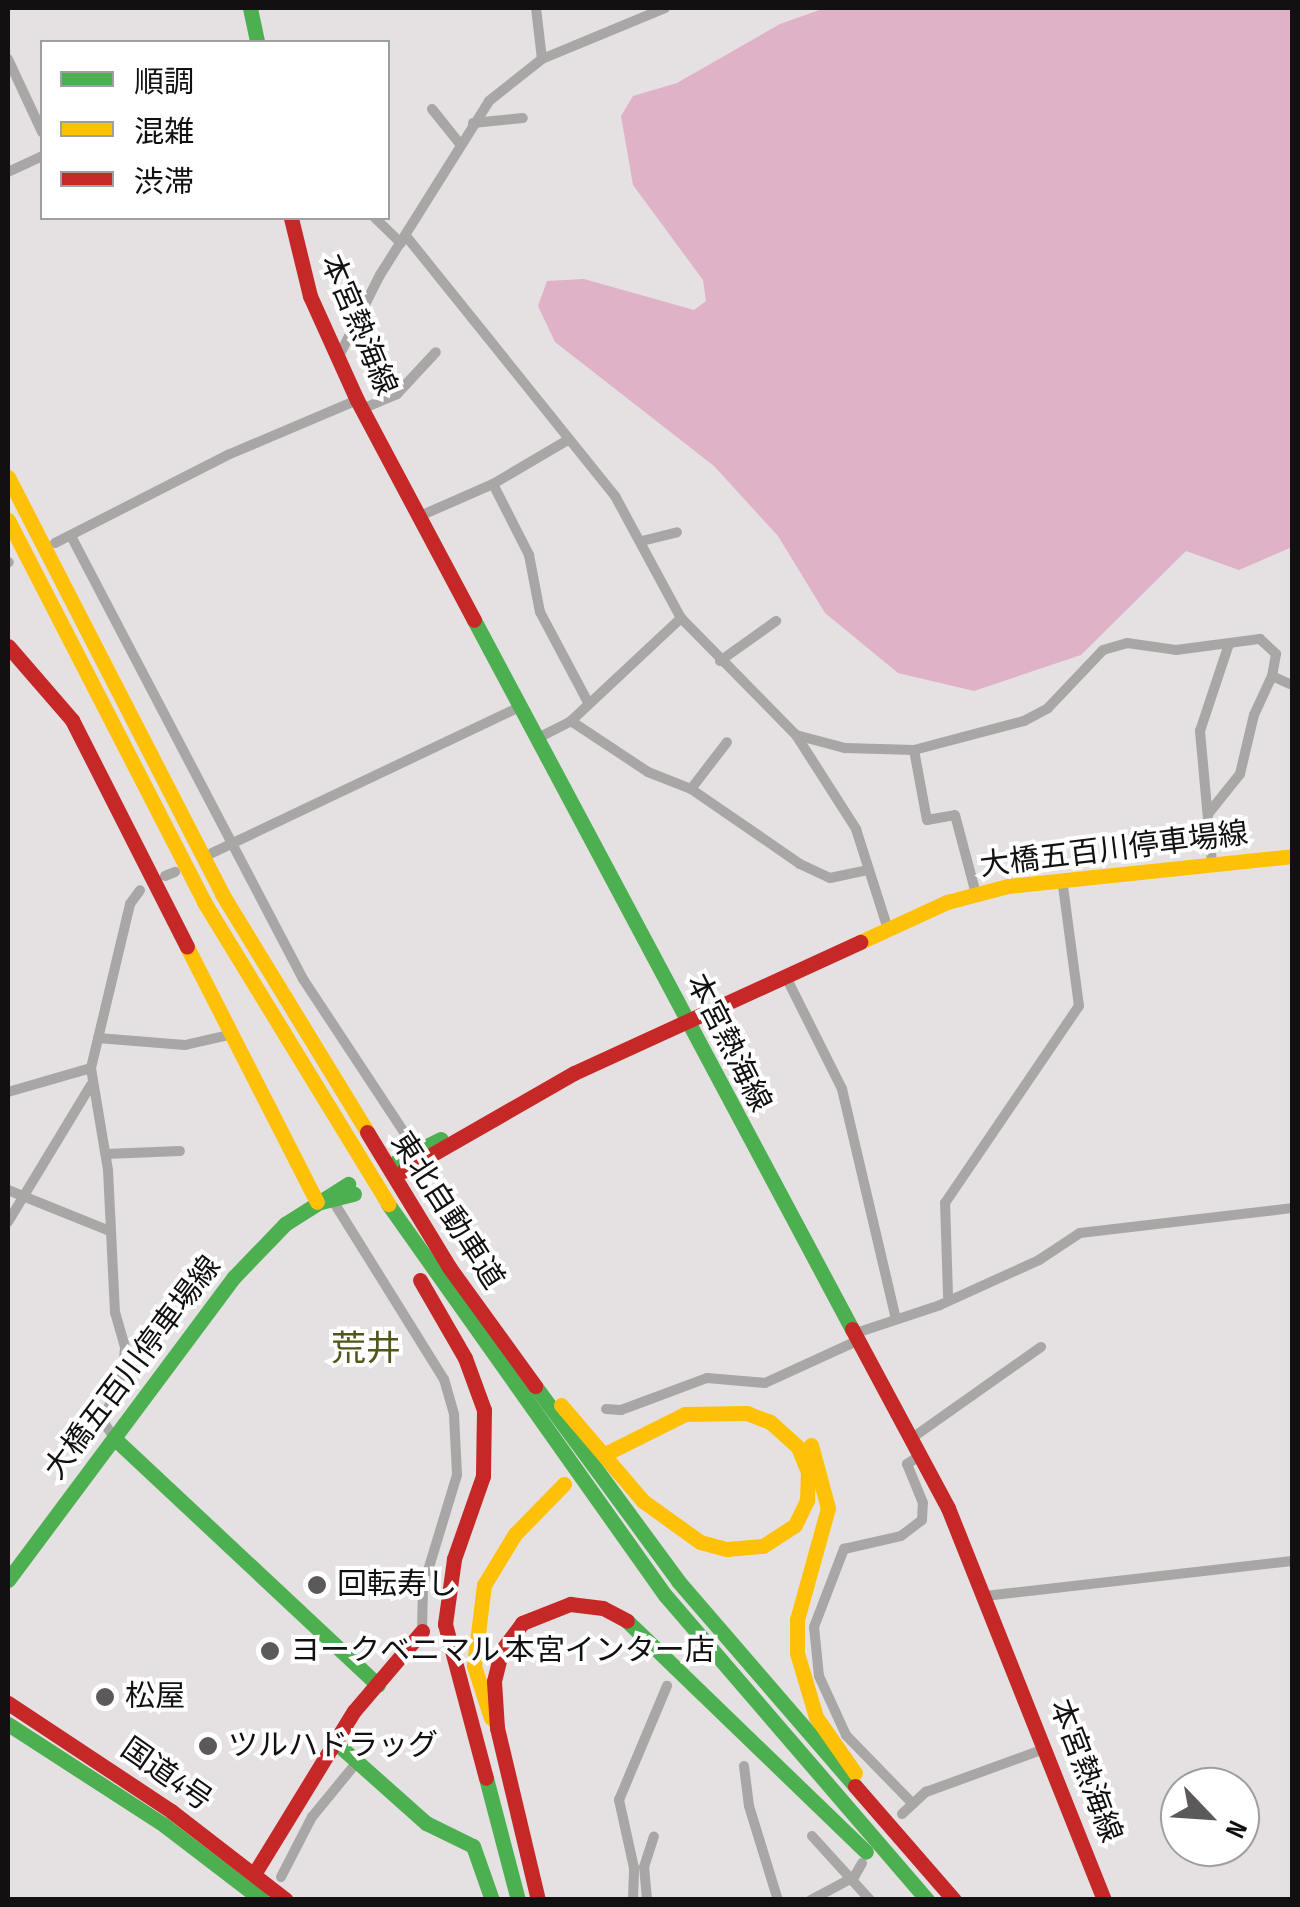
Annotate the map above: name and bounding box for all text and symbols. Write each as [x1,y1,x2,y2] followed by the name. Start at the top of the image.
[40,40,390,220] legend
[134,65,194,101] text: 順調
[134,115,194,151] text: 混雑
[134,165,194,201] text: 渋滞
[312,249,404,401] street label: 本宮熱海線
[978,816,1250,884] street label: 大橋五百川停車場線
[678,968,778,1118] street label: 本宮熱海線
[383,1126,511,1296] street label: 東北自動車道
[37,1249,229,1487] street label: 大橋五百川停車場線
[331,1329,401,1371] district label: 荒井
[337,1567,457,1603] place label: 回転寿し
[306,1574,328,1596] marker: 回転寿し
[290,1633,715,1669] place label: ヨークベニマル 本宮インター店
[259,1640,281,1662] marker: ヨークベニマル 本宮インター店
[125,1679,185,1715] place label: 松屋
[94,1686,116,1708] marker: 松屋
[1041,1695,1129,1847] street label: 本宮熱海線
[228,1728,438,1764] place label: ツルハドラッグ
[114,1731,218,1819] street label: 国道4号
[197,1735,219,1757] marker: ツルハドラッグ
[1160,1767,1260,1867] north arrow
[1218,1815,1254,1843] text: N

